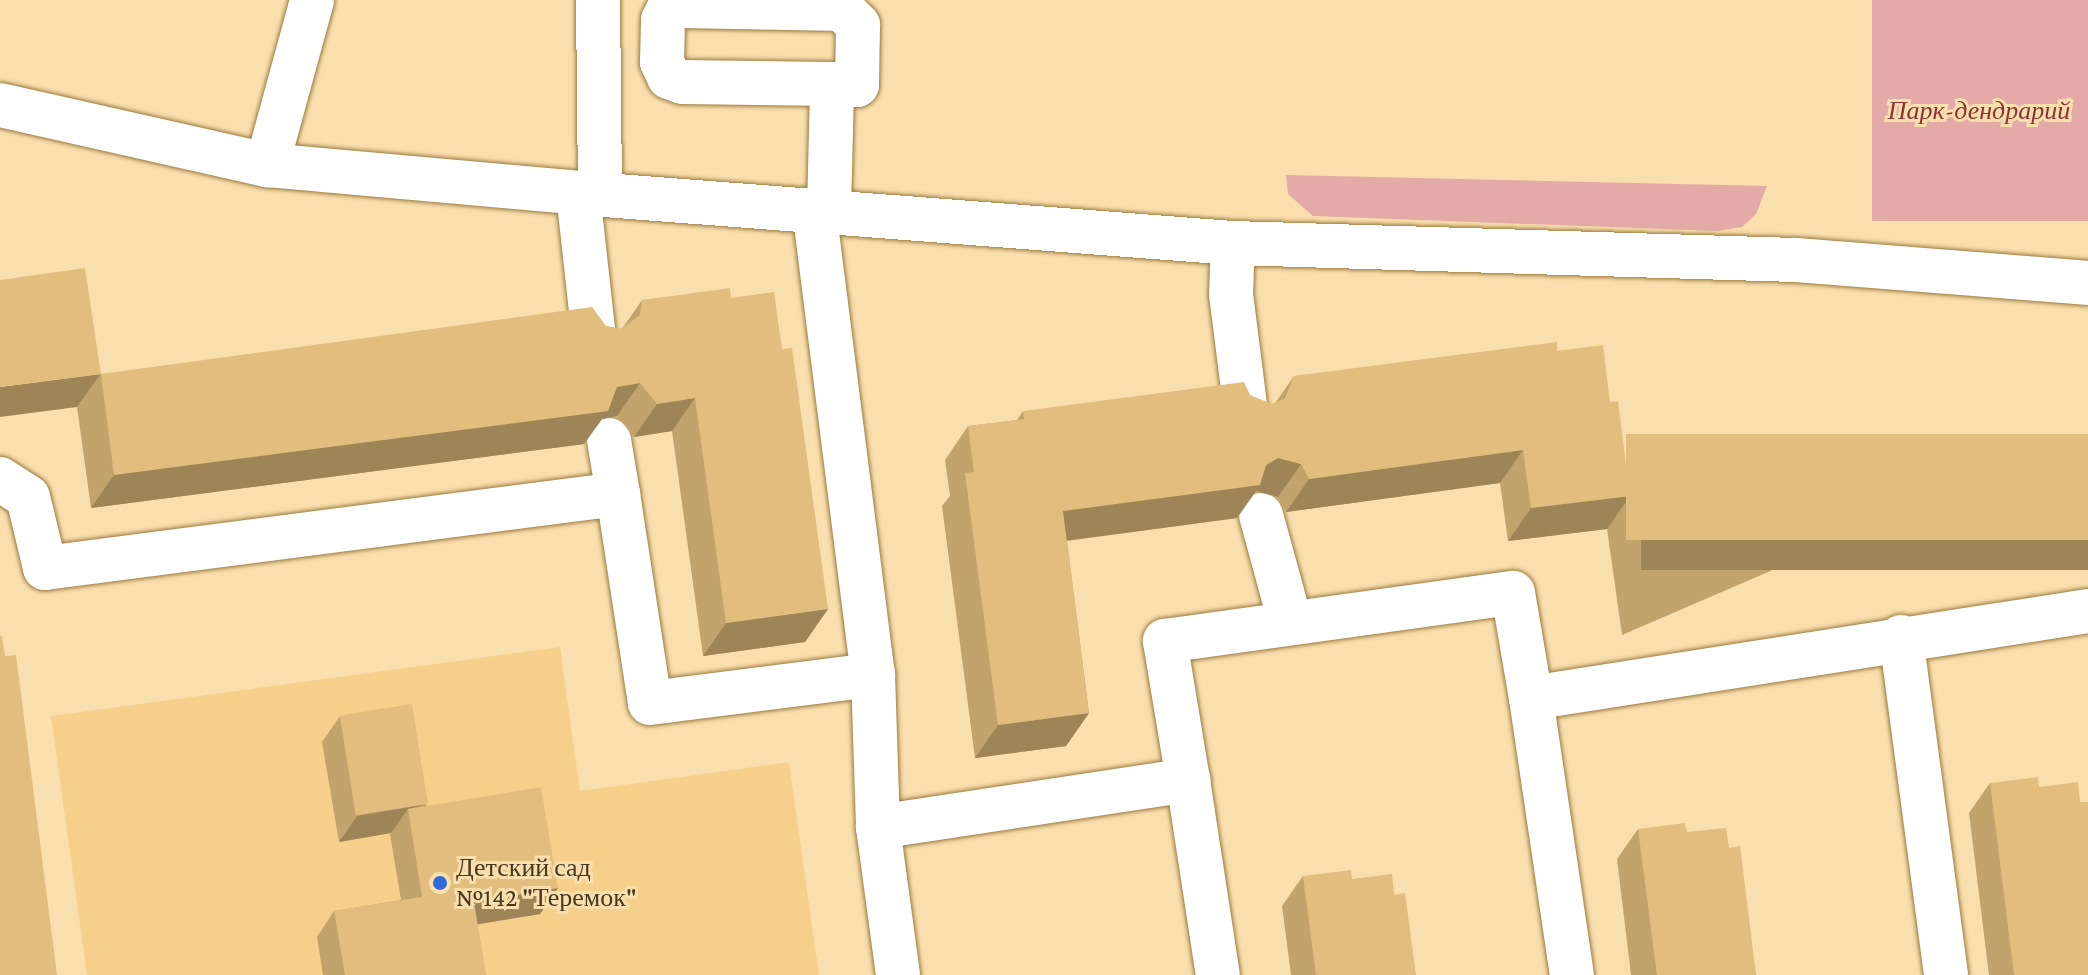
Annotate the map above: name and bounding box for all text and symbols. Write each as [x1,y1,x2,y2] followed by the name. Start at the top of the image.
[1888,95,2070,127] park label: Парк-дендрарий
[456,852,637,914] place label: Детский сад №142 "Теремок"
[431,874,449,892] marker: Детский сад №142 "Теремок"

